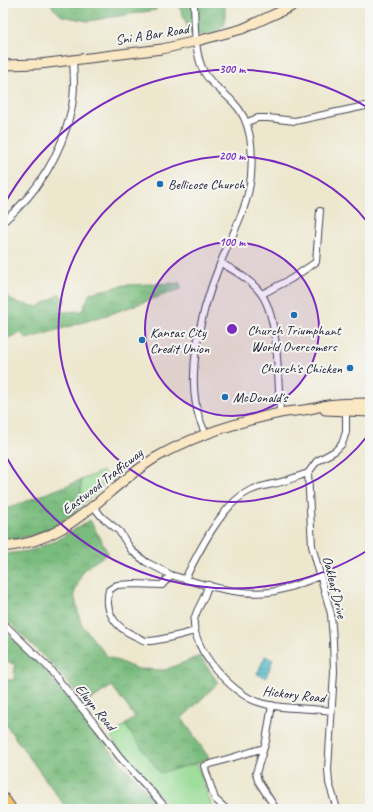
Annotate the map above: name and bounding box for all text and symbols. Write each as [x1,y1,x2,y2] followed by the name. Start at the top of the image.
[114,20,192,49] street label: Sni A Bar Road
[219,61,246,77] text: 300 m
[219,148,246,164] text: 200 m
[168,176,245,193] place label: Bellicose Church
[155,179,165,189] marker: Bellicose Church
[219,234,246,250] text: 100 m
[289,310,299,320] marker: Church Triumphant World Overcomers
[225,322,239,336] centre of rings
[247,322,342,355] place label: Church Triumphant World Overcomers
[150,324,210,357] place label: Kansas City Credit Union
[137,335,147,345] marker: Kansas City Credit Union
[260,360,343,377] place label: Church's Chicken
[345,363,355,373] marker: Church's Chicken
[233,389,289,406] place label: McDonald's
[220,392,230,402] marker: McDonald's
[59,444,147,518] street label: Eastwood Trafficway
[319,554,351,621] street label: Oakleaf Drive
[72,681,121,736] street label: Elwyn Road
[262,682,329,707] street label: Hickory Road

